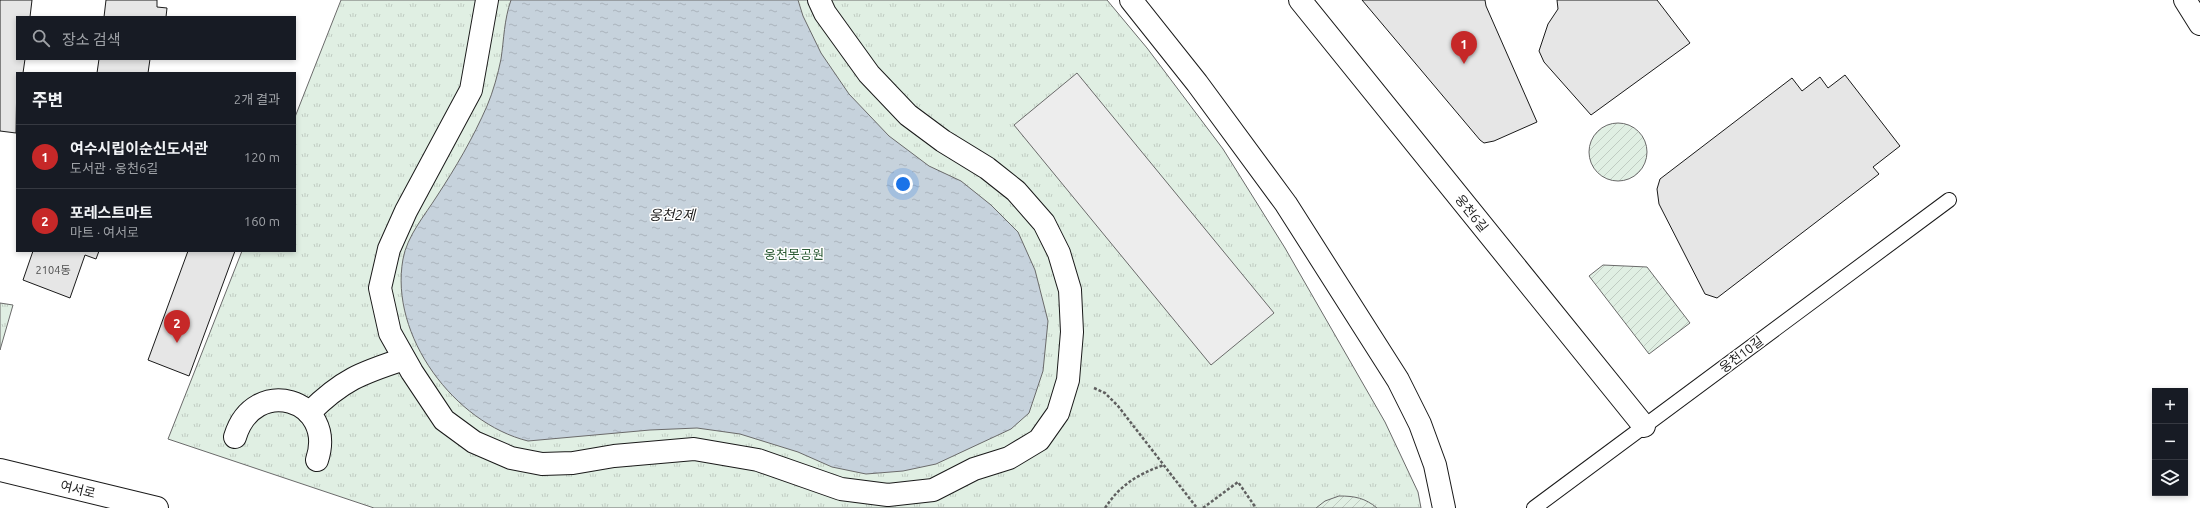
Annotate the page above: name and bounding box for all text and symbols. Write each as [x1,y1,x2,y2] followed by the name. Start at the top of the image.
[16,16,296,60] search box
[30,27,52,49] icon: search
[62,31,121,48] text: 장소 검색
[1451,31,1477,64] pin: 1
[32,90,63,109] text: 주변
[234,92,280,106] text: 2개 결과
[70,140,208,157] text: 여수시립이순신도서관
[41,150,49,164] text: 1
[244,150,280,164] text: 120 m
[70,161,158,175] text: 도서관 · 웅천6길
[893,174,913,194] your location
[1453,192,1491,234] street label: 웅천6길
[70,204,153,221] text: 포레스트마트
[649,207,697,223] water label: 웅천2제
[41,214,49,228] text: 2
[244,214,280,228] text: 160 m
[70,225,139,239] text: 마트 · 여서로
[764,247,824,261] park label: 웅천못공원
[36,264,70,276] house number: 2104동
[164,310,190,343] pin: 2
[1717,333,1765,375] street label: 웅천10길
[2152,388,2188,496] map controls
[2152,388,2188,424] button: +
[2152,424,2188,460] button: −
[2152,460,2188,496] button: layers
[59,478,97,500] street label: 여서로

